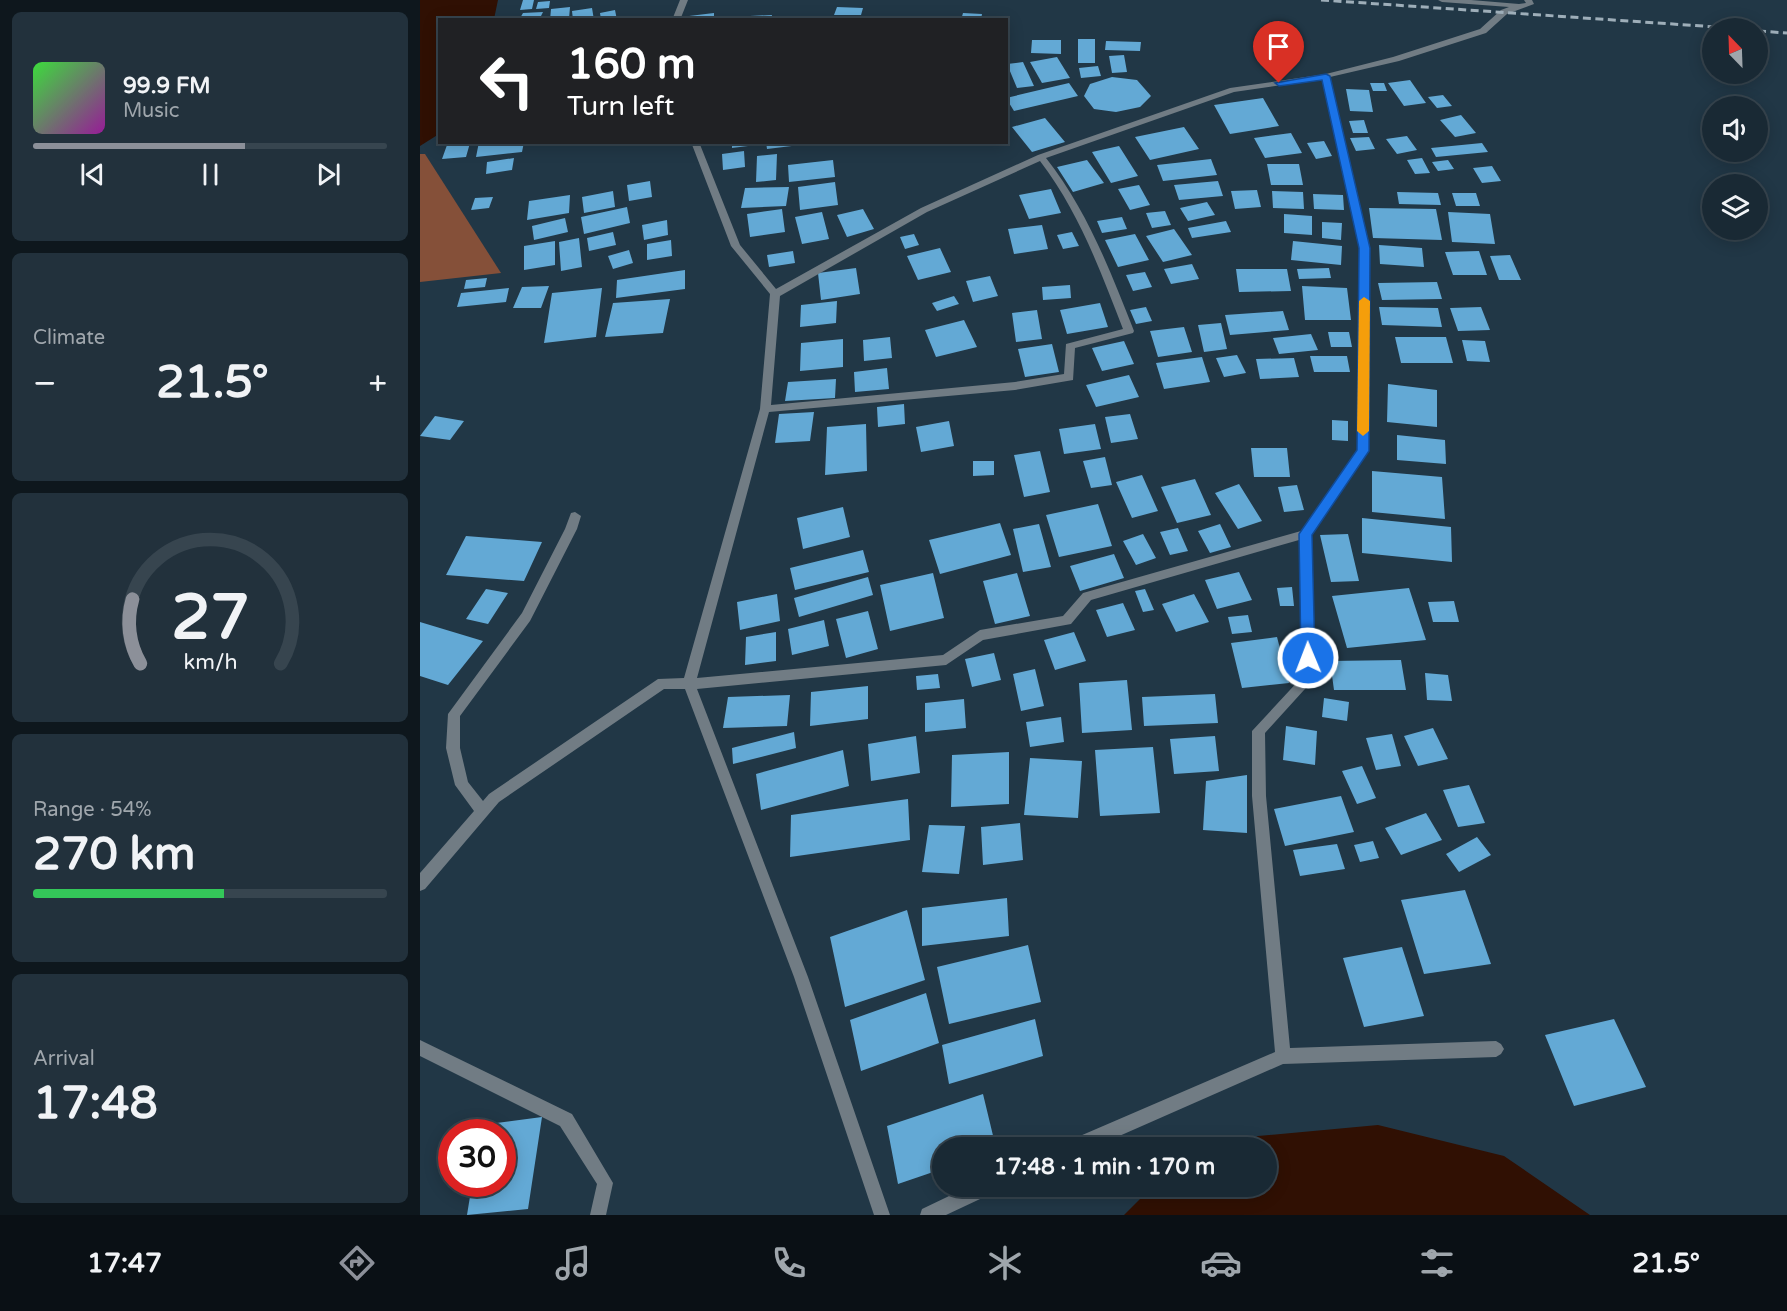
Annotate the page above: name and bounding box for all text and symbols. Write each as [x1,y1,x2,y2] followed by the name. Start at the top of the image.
[1702,18,1768,84] north arrow
[1702,18,1768,240] map controls
[1253,21,1304,83] pin
[1262,30,1295,63] icon: arrive
[567,39,696,90] text: 160 m
[468,42,546,120] icon: left
[123,73,211,99] text: 99.9 FM
[567,90,674,123] text: Turn left
[1702,96,1768,162] button: sound
[123,99,179,123] text: Music
[76,158,109,191] icon: previous
[194,158,227,191] icon: pause
[312,158,345,191] icon: next
[1702,174,1768,240] button: layers
[33,326,105,350] text: Climate
[156,356,269,410] text: 21.5°
[33,364,57,403] text: −
[368,364,387,403] text: +
[171,582,249,657] text: 27
[1276,626,1340,690] position arrow
[183,650,237,676] text: km/h
[33,798,152,822] text: Range · 54%
[33,828,195,882] text: 270 km
[33,1047,95,1071] text: Arrival
[33,1077,158,1131] text: 17:48
[438,1119,516,1197] speed limit sign: 30
[994,1154,1215,1180] text: 17:48 · 1 min · 170 m
[336,1242,378,1284] icon: directions
[552,1242,594,1284] icon: music
[768,1242,810,1284] icon: phone
[984,1242,1026,1284] icon: climate
[1200,1242,1242,1284] icon: car
[1416,1242,1458,1284] icon: filters
[87,1247,162,1280] text: 17:47
[1632,1247,1700,1280] text: 21.5°

